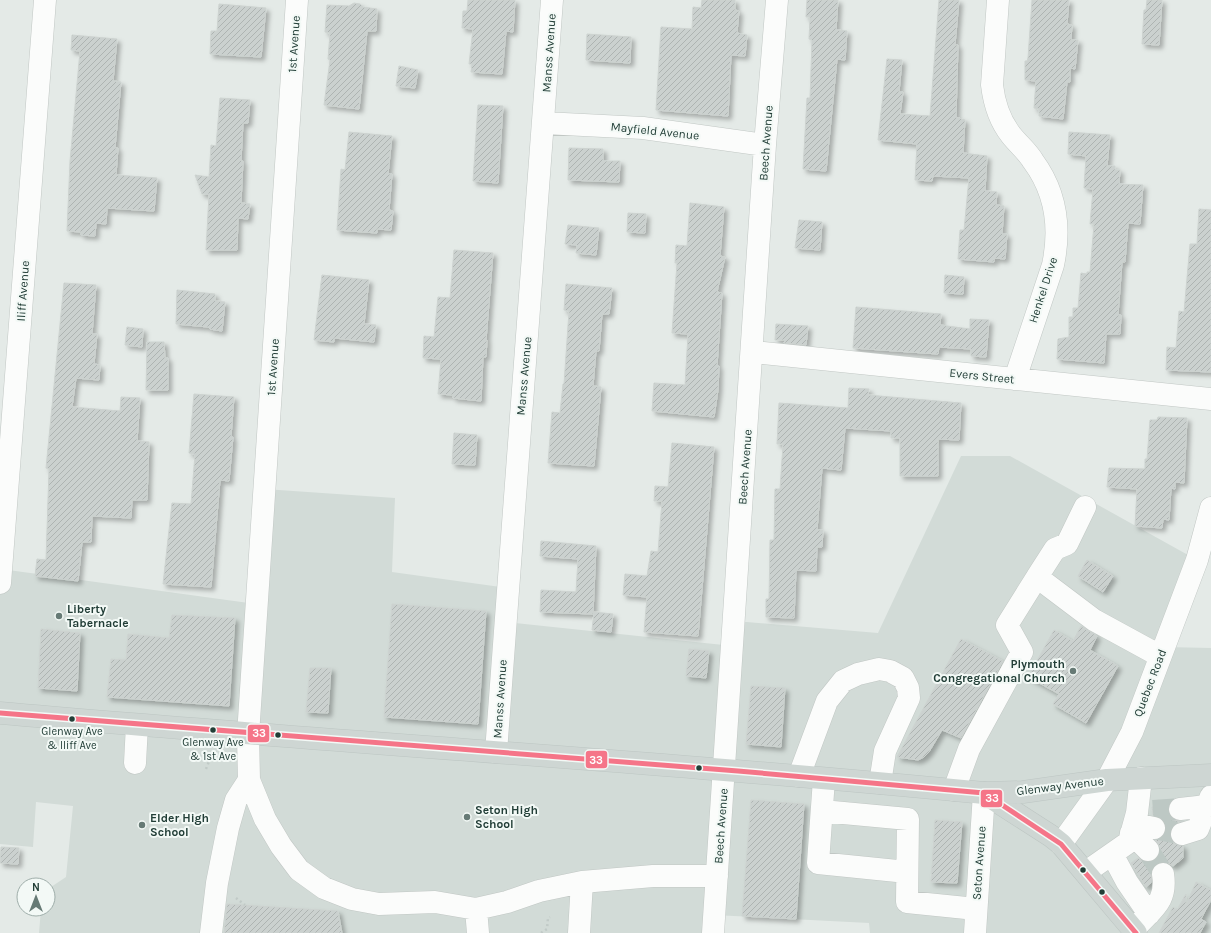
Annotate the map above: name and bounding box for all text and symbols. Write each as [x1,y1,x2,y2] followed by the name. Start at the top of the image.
[539,13,559,93] street label: Manss Avenue
[285,15,303,73] street label: 1st Avenue
[756,105,776,181] street label: Beech Avenue
[610,119,700,143] street label: Mayfield Avenue
[1026,255,1060,325] street label: Henkel Drive
[14,260,32,322] street label: Iliff Avenue
[514,336,534,416] street label: Manss Avenue
[264,338,282,396] street label: 1st Avenue
[949,366,1016,386] street label: Evers Street
[735,429,755,505] street label: Beech Avenue
[67,602,129,630] place label: Liberty Tabernacle
[54,611,64,621] marker: Liberty Tabernacle
[1131,647,1169,719] street label: Quebec Road
[933,657,1065,685] place label: Plymouth Congregational Church
[490,659,510,739] street label: Manss Avenue
[1068,666,1078,676] marker: Plymouth Congregational Church
[67,714,77,724] marker: Glenway Ave & Iliff Ave
[247,724,270,743] line badge: 33
[41,725,103,752] place label: Glenway Ave & Iliff Ave
[208,725,218,735] marker: Glenway Ave & 1st Ave
[252,727,266,740] text: 33
[273,730,283,740] unlabelled marker
[182,736,244,763] place label: Glenway Ave & 1st Ave
[585,750,608,769] line badge: 33
[589,754,603,767] text: 33
[694,763,704,773] unlabelled marker
[1016,774,1104,798] street label: Glenway Avenue
[711,788,731,864] street label: Beech Avenue
[980,789,1003,808] line badge: 33
[985,792,999,805] text: 33
[475,803,538,831] place label: Seton High School
[150,811,209,839] place label: Elder High School
[462,812,472,822] marker: Seton High School
[137,820,147,830] marker: Elder High School
[969,826,989,900] street label: Seton Avenue
[1078,865,1088,875] unlabelled marker
[16,877,56,917] north arrow
[32,881,40,894] text: N
[1097,887,1107,897] unlabelled marker

